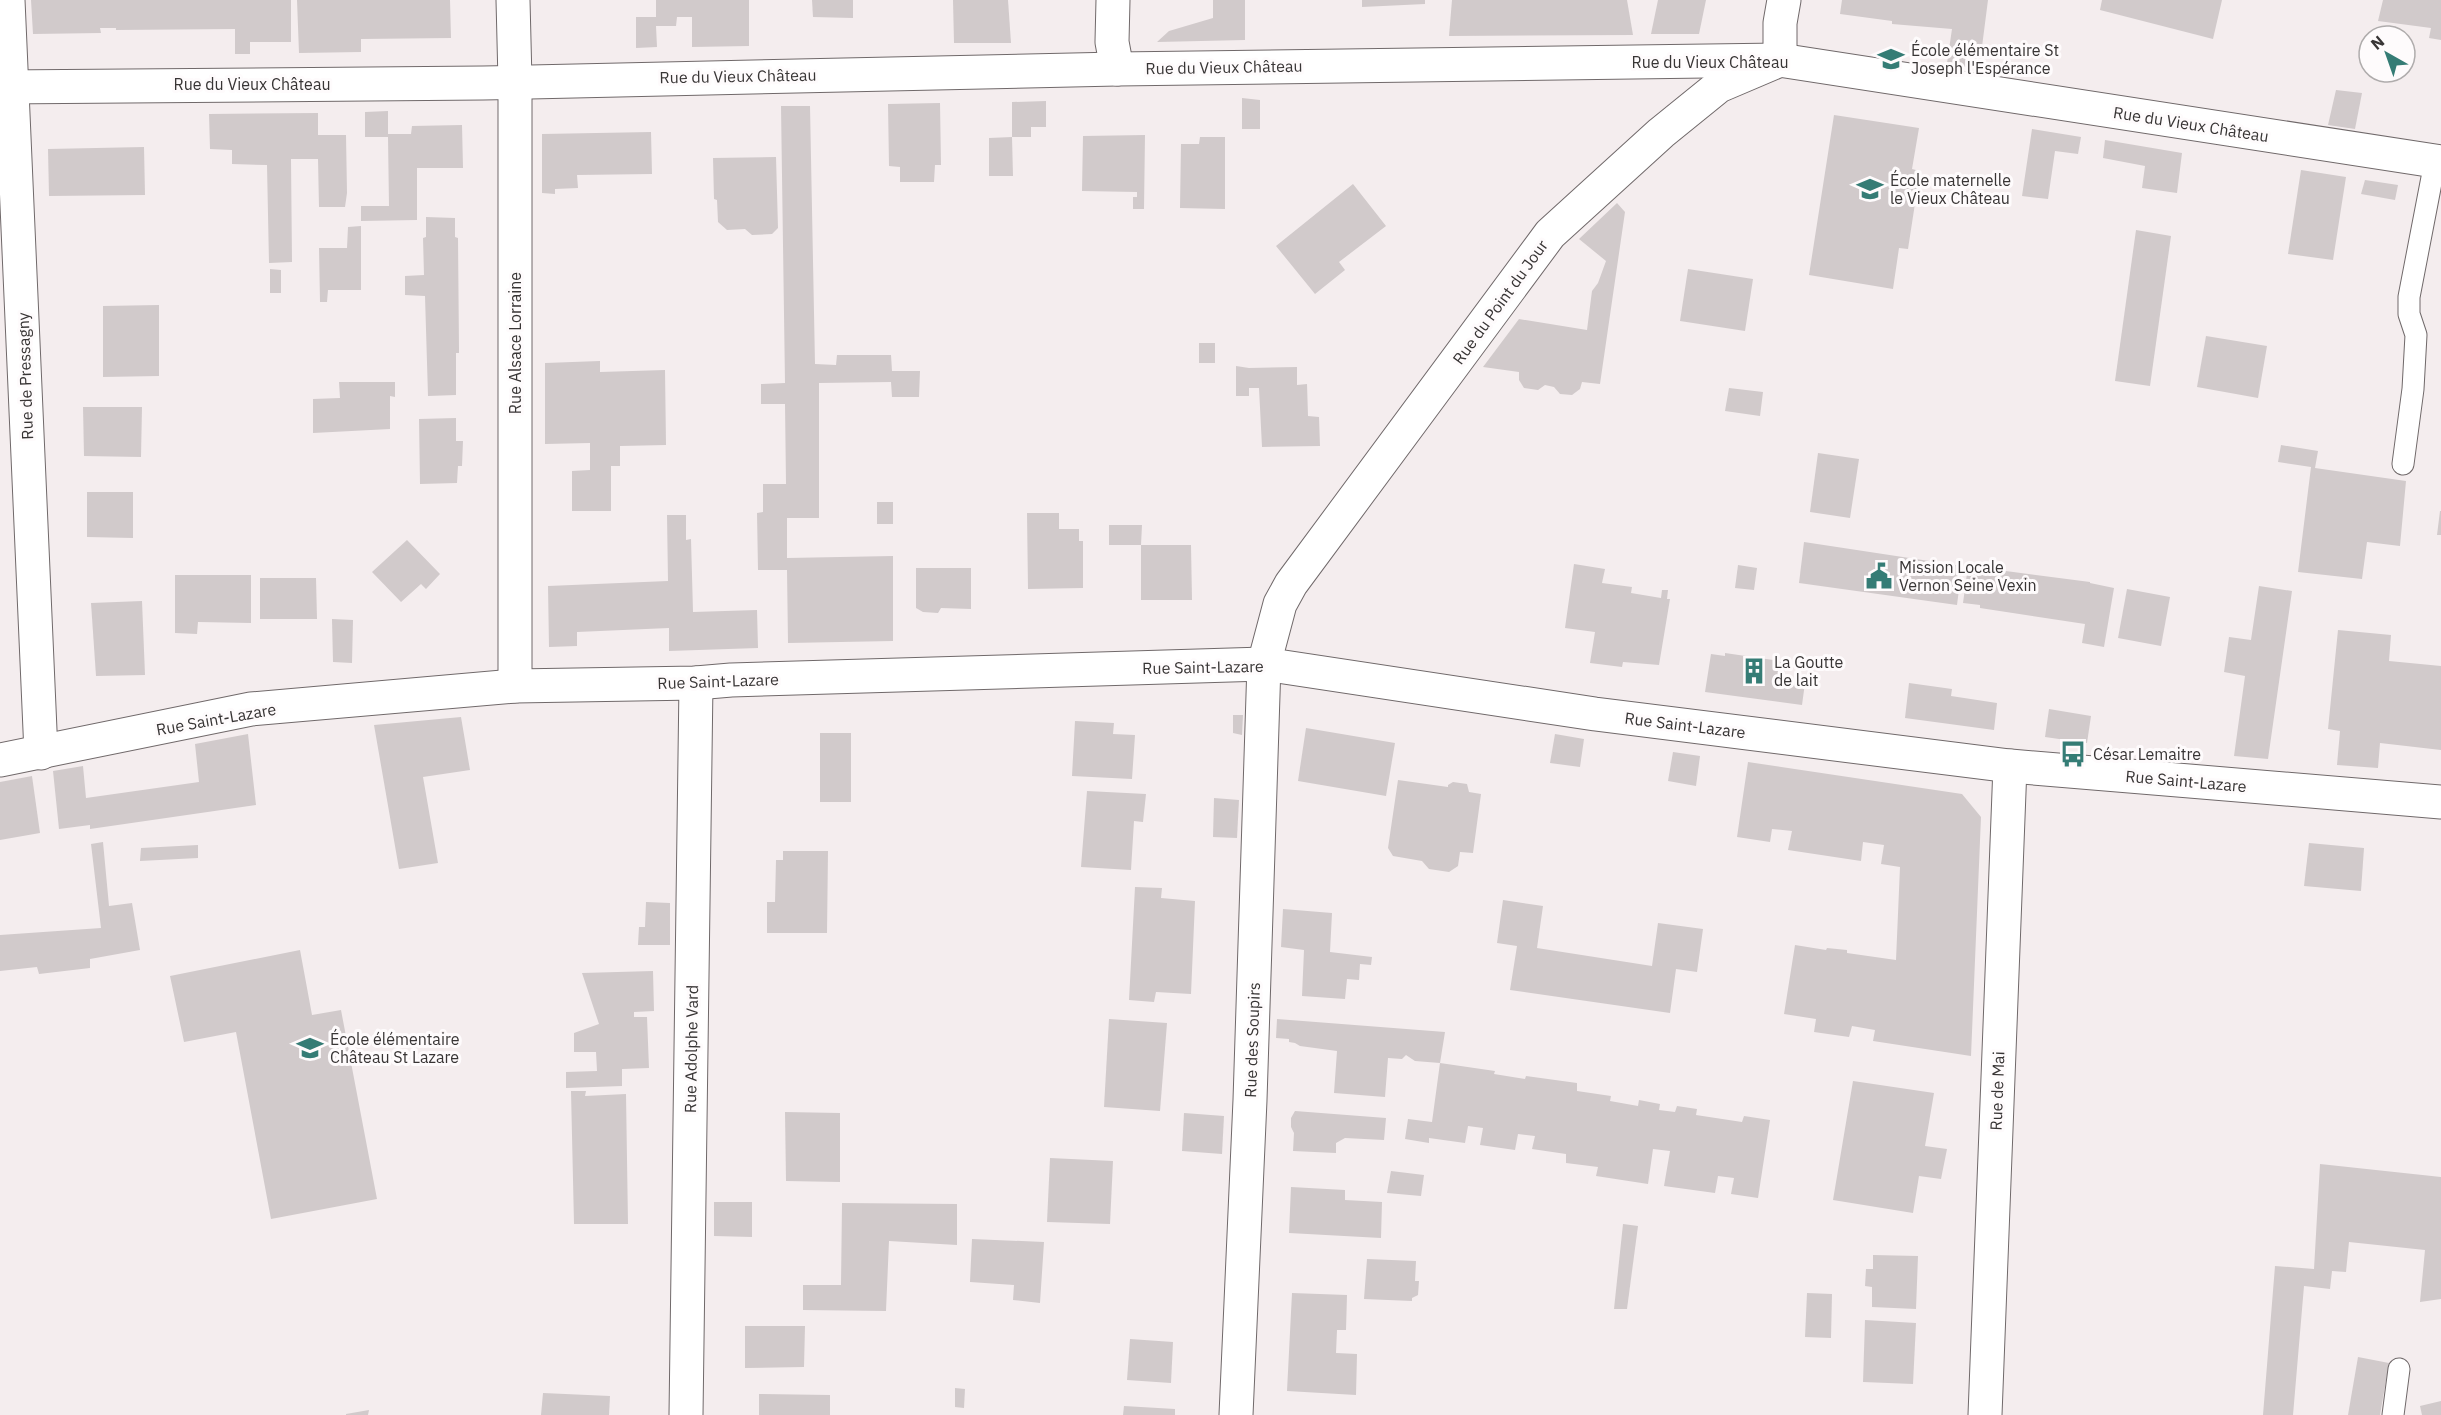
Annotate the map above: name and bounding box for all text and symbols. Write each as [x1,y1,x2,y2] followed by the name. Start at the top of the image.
[2357,24,2417,84] north arrow
[2366,31,2388,54] text: N
[1911,39,2059,78] place label: École élémentaire St Joseph l'Espérance
[1876,44,1906,74] school or university icon: École élémentaire St Joseph l'Espérance
[1631,52,1789,72] street label: Rue du Vieux Château
[1145,56,1303,78] street label: Rue du Vieux Château
[659,65,817,87] street label: Rue du Vieux Château
[173,74,331,94] street label: Rue du Vieux Château
[2112,102,2270,146] street label: Rue du Vieux Château
[1890,169,2011,208] place label: École maternelle le Vieux Château
[1855,174,1885,204] school or university icon: École maternelle le Vieux Château
[1448,236,1552,368] street label: Rue du Point du Jour
[505,272,525,414] street label: Rue Alsace Lorraine
[13,312,37,440] street label: Rue de Pressagny
[1899,557,2037,595] place label: Mission Locale Vernon Seine Vexin
[1864,561,1894,591] public building icon: Mission Locale Vernon Seine Vexin
[1774,652,1844,690] place label: La Goutte de lait
[1142,656,1264,678] street label: Rue Saint-Lazare
[1739,656,1769,686] building icon: La Goutte de lait
[657,669,779,693] street label: Rue Saint-Lazare
[154,699,278,739] street label: Rue Saint-Lazare
[1623,708,1747,742] street label: Rue Saint-Lazare
[2058,739,2088,769] bus stop icon: César Lemaitre
[2093,744,2201,764] place label: César Lemaitre
[2125,766,2248,796] street label: Rue Saint-Lazare
[1240,982,1264,1098] street label: Rue des Soupirs
[680,985,702,1113] street label: Rue Adolphe Vard
[330,1028,460,1067] place label: École élémentaire Château St Lazare
[295,1033,325,1063] school or university icon: École élémentaire Château St Lazare
[1986,1051,2008,1131] street label: Rue de Mai

